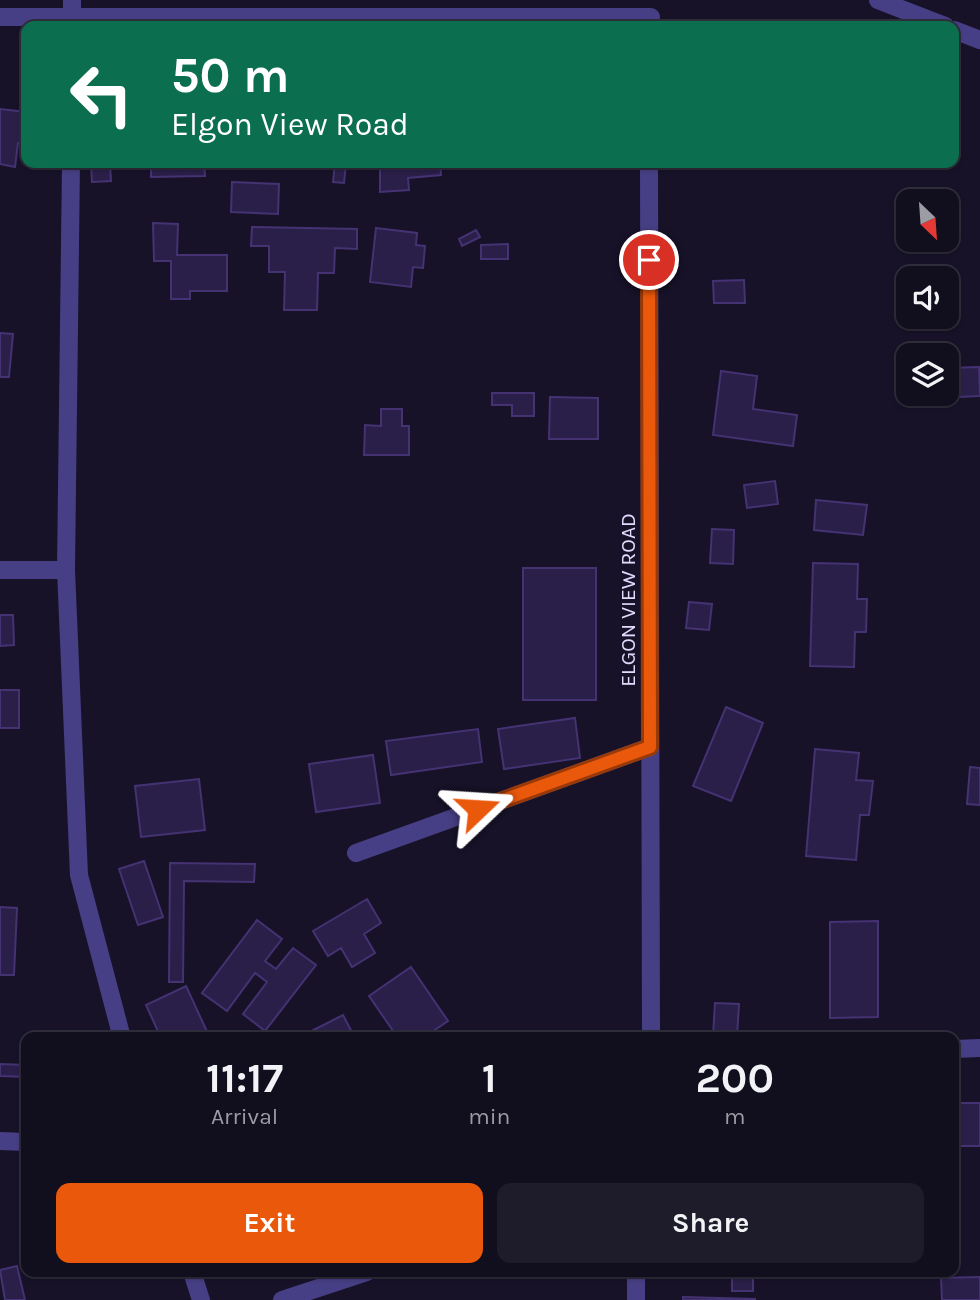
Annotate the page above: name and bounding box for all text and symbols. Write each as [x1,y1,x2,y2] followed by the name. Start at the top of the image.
[171,47,289,104] text: 50 m
[56,49,147,140] icon: left
[171,106,409,143] text: Elgon View Road
[896,189,959,252] north arrow
[896,189,959,406] map controls
[619,230,679,290] pin
[630,241,668,279] icon: arrive
[896,266,959,329] button: sound
[896,343,959,406] button: layers
[616,513,640,687] street label: ELGON VIEW ROAD
[441,772,515,846] position arrow
[206,1053,283,1103] text: 11:17
[482,1053,497,1103] text: 1
[695,1053,774,1103] text: 200
[211,1103,278,1130] text: Arrival
[468,1103,510,1130] text: min
[724,1103,745,1130] text: m
[56,1183,483,1263] button: Exit
[497,1183,924,1263] button: Share

